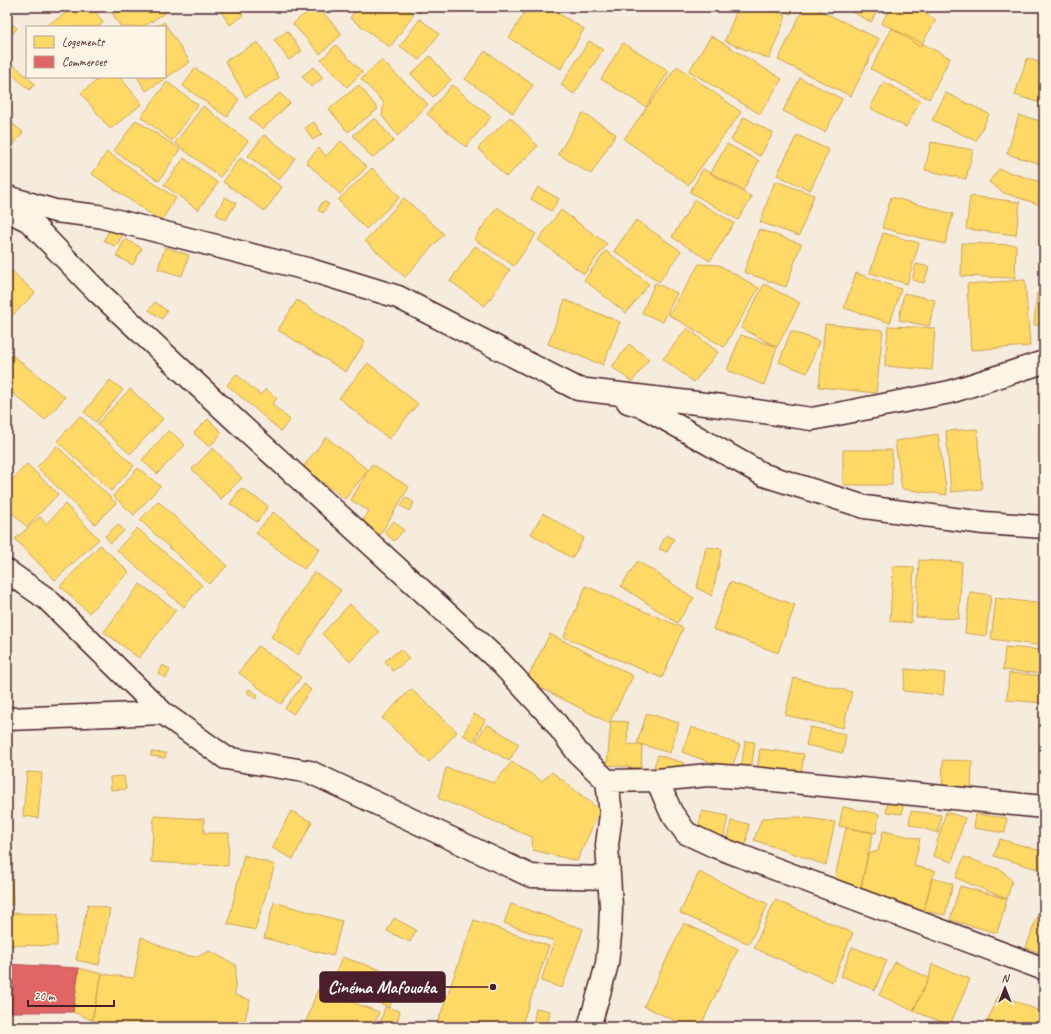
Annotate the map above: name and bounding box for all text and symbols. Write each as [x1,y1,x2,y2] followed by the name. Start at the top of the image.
[26,26,166,78] legend
[62,34,105,50] text: Logements
[62,54,107,70] text: Commerces
[985,968,1025,1008] north arrow
[1002,971,1011,985] text: N
[320,972,445,1002] callout: Cinéma Mafouoka
[328,976,438,998] text: Cinéma Mafouoka
[28,982,114,1008] scale bar
[34,988,56,1004] text: 20 m

